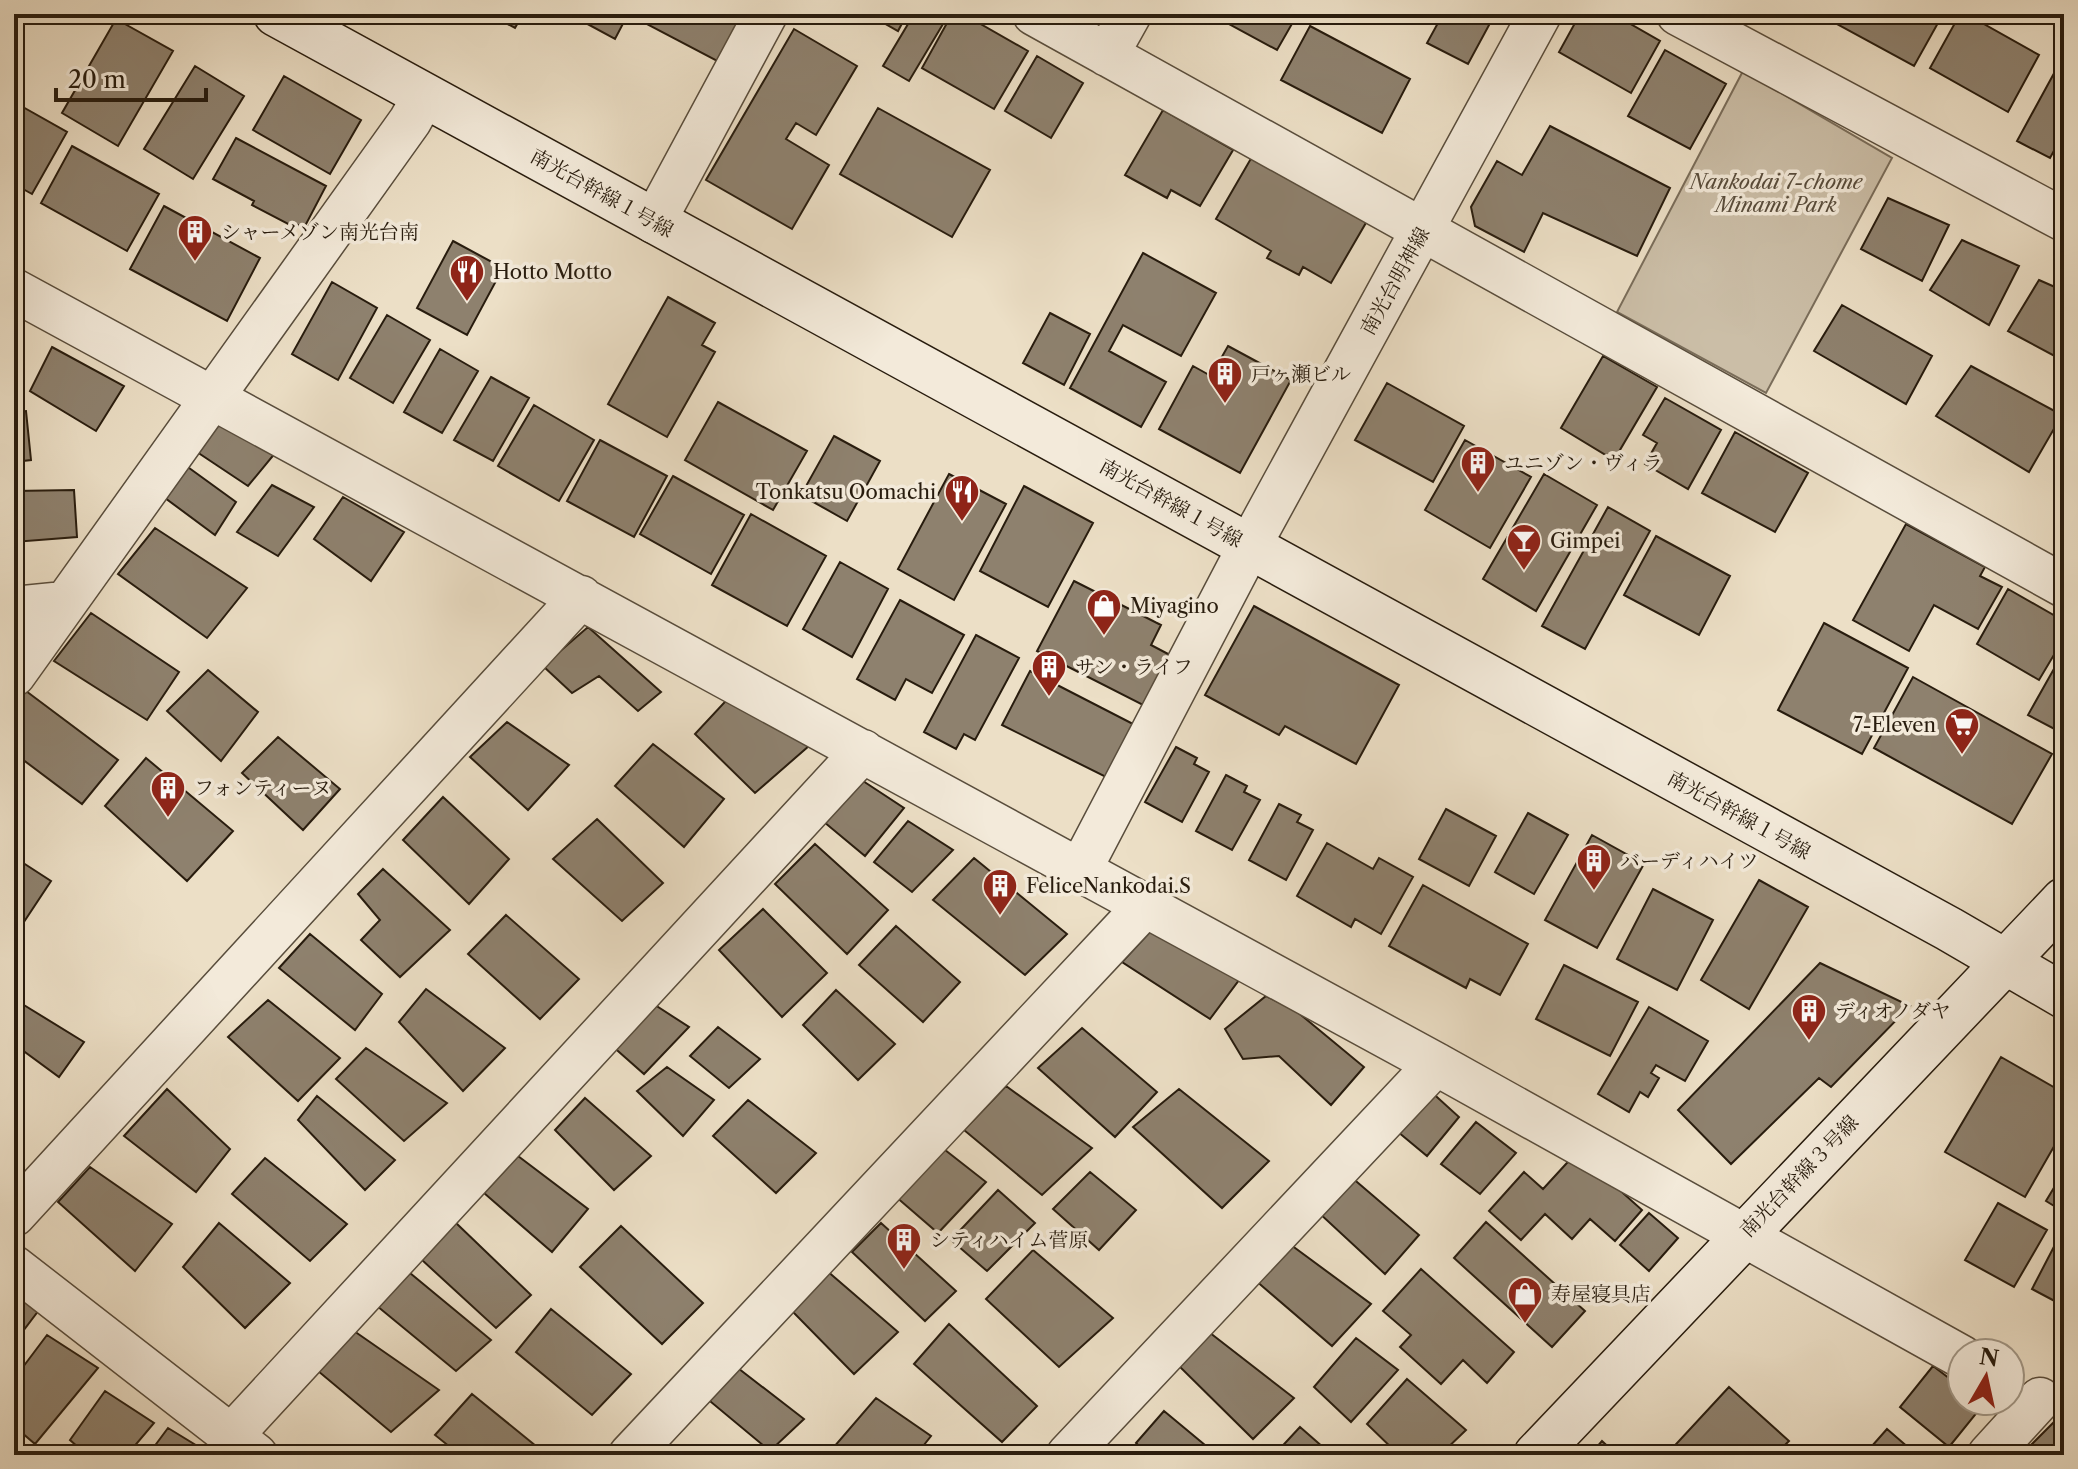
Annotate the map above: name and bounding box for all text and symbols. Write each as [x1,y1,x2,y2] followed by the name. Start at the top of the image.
[56,52,206,102] scale bar
[68,65,126,94] text: 20 m
[526,144,678,242] street label: 南光台幹線１号線
[1688,170,1864,217] park label: Nankodai 7-chome Minami Park
[176,213,214,263] building icon: シャーメゾン南光台南
[221,220,419,244] place label: シャーメゾン南光台南
[1355,223,1435,339] street label: 南光台明神線
[448,253,486,303] restaurant icon: Hotto Motto
[493,260,612,284] place label: Hotto Motto
[1206,355,1244,405] building icon: 戸ヶ瀬ビル
[1251,362,1351,386] place label: 戸ヶ瀬ビル
[1459,444,1497,494] building icon: ユニゾン・ヴィラ
[1504,451,1663,475] place label: ユニゾン・ヴィラ
[1095,454,1247,552] street label: 南光台幹線１号線
[943,473,981,523] restaurant icon: Tonkatsu Oomachi
[756,480,936,504] place label: Tonkatsu Oomachi
[1505,522,1543,572] bar icon: Gimpei
[1550,529,1620,553] place label: Gimpei
[1085,587,1123,637] shop icon: Miyagino
[1130,594,1219,618] place label: Miyagino
[1030,648,1068,698] building icon: サン・ライフ
[1075,655,1193,679] place label: サン・ライフ
[1943,706,1981,756] supermarket icon: 7-Eleven
[1853,713,1936,737] place label: 7-Eleven
[1663,766,1815,864] street label: 南光台幹線１号線
[149,769,187,819] building icon: フォンティーヌ
[194,776,331,800] place label: フォンティーヌ
[1575,842,1613,892] building icon: バーディハイツ
[1620,849,1758,873] place label: バーディハイツ
[981,867,1019,917] building icon: FeliceNankodai.S
[1026,874,1191,898] place label: FeliceNankodai.S
[1790,992,1828,1042] building icon: ディオノダヤ
[1835,999,1951,1023] place label: ディオノダヤ
[1735,1110,1863,1242] street label: 南光台幹線３号線
[885,1221,923,1271] building icon: シティハイム菅原
[930,1228,1088,1252] place label: シティハイム菅原
[1506,1275,1544,1325] shop icon: 寿屋寝具店
[1551,1282,1651,1306] place label: 寿屋寝具店
[1946,1337,2026,1417] north arrow
[1977,1343,2001,1373] text: N

